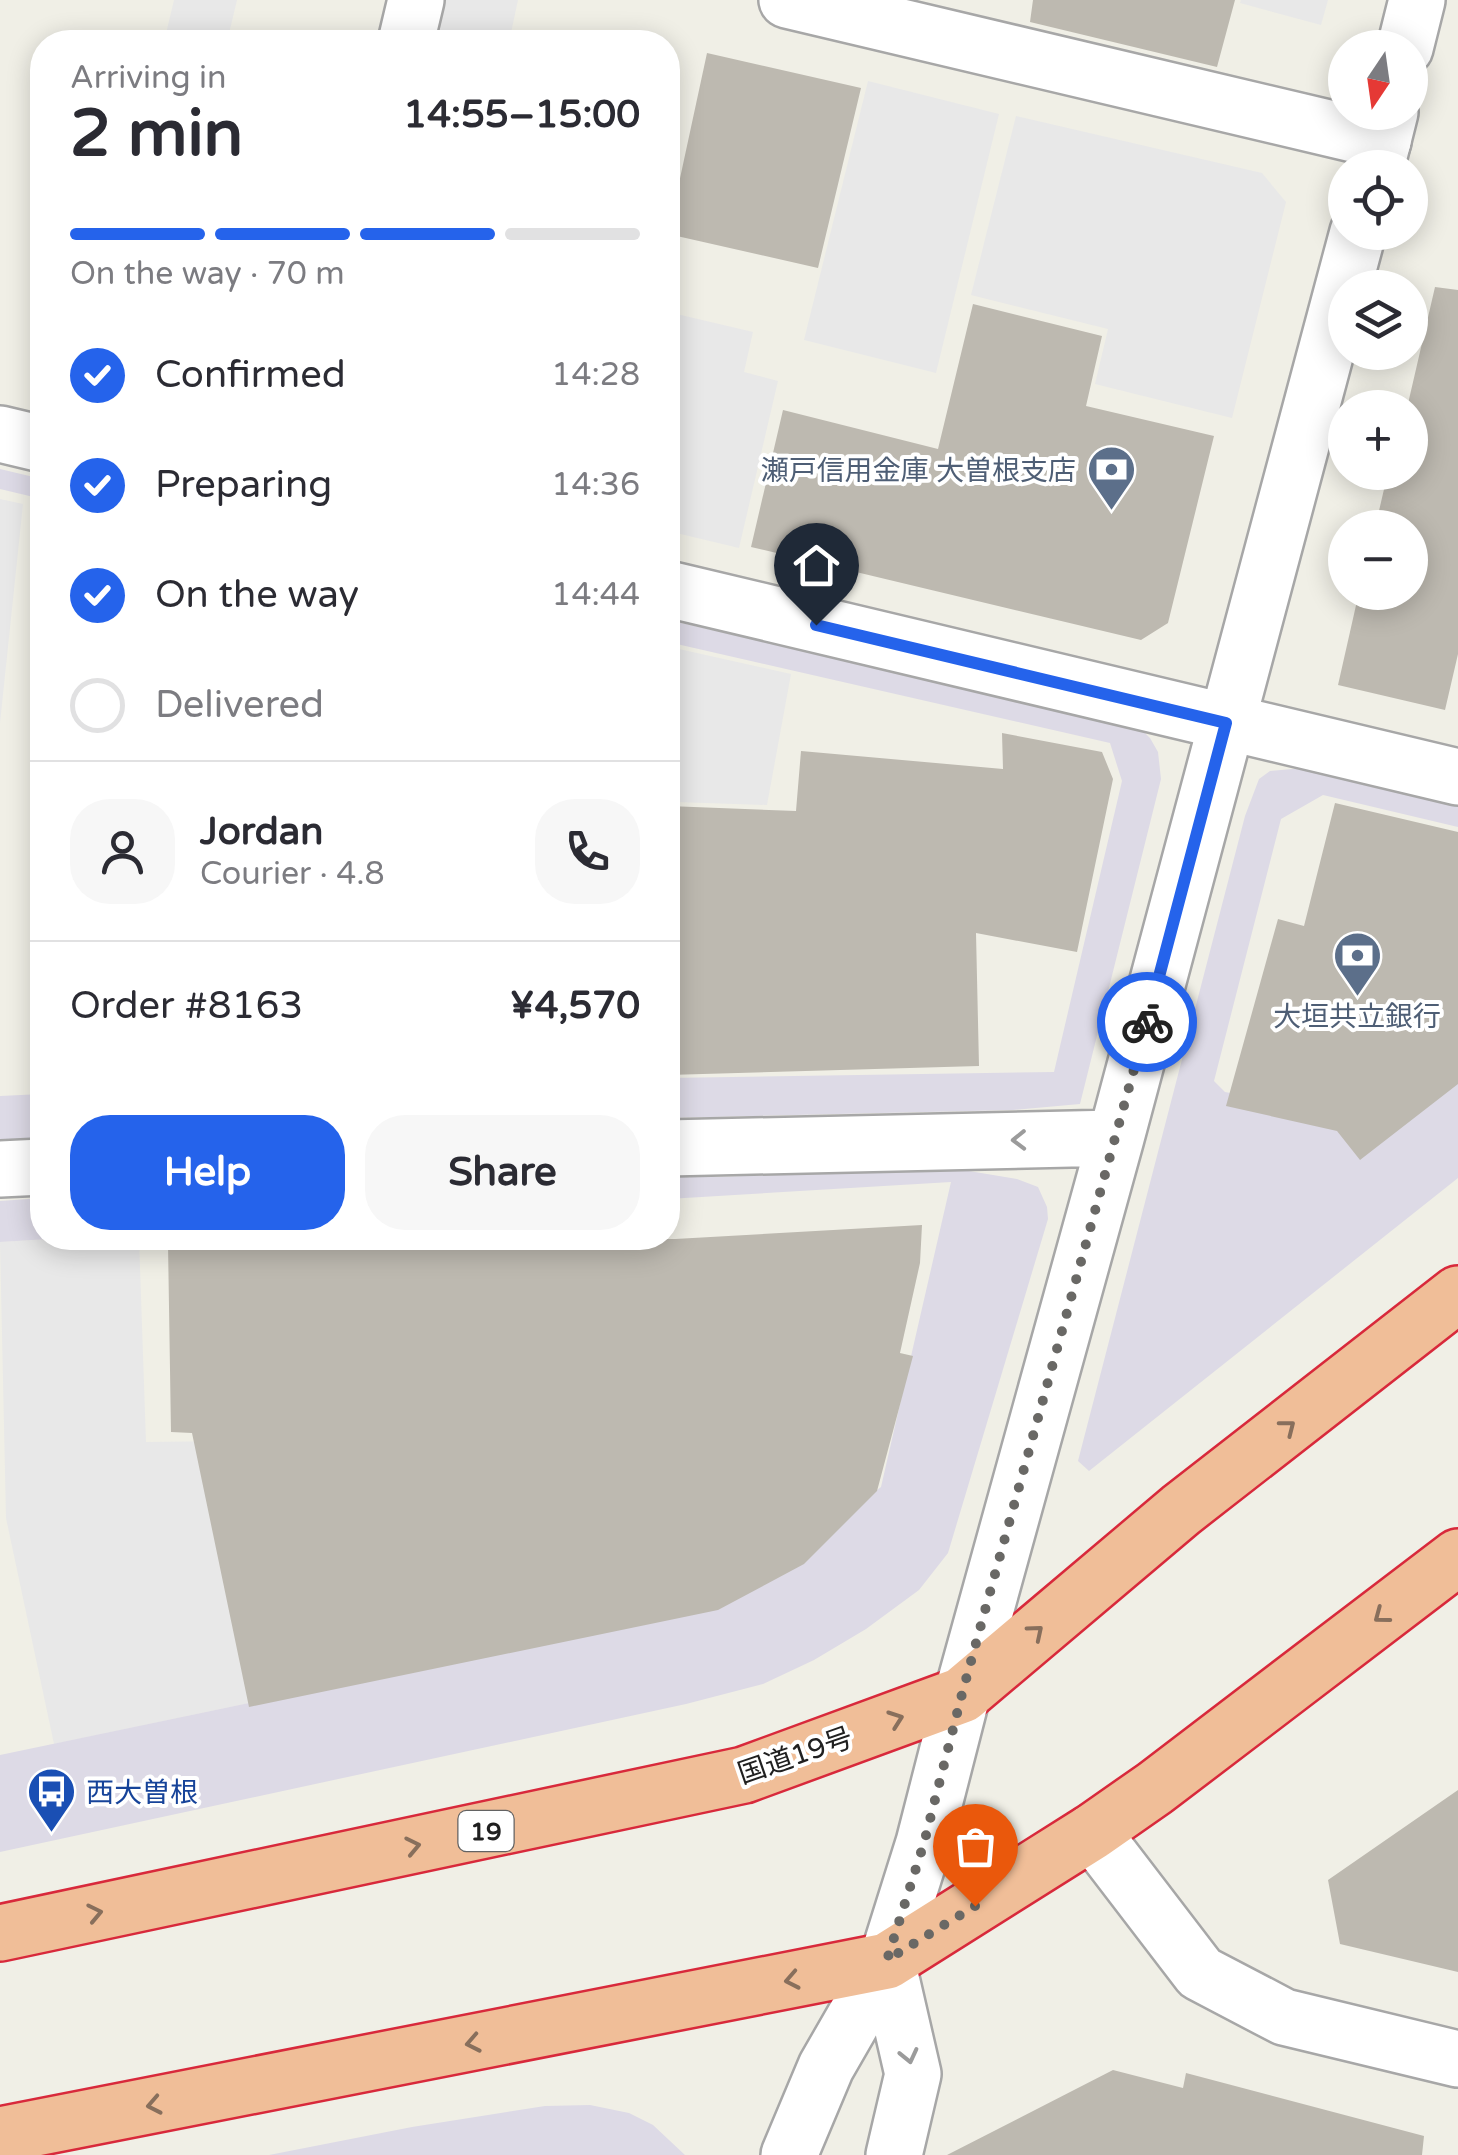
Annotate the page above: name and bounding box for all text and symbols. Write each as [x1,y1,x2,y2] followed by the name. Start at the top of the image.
[1328,30,1428,130] north arrow
[1328,30,1428,610] map controls
[70,59,227,97] text: Arriving in
[403,92,640,138] text: 14:55–15:00
[70,95,243,174] text: 2 min
[1328,150,1428,250] button: locate
[70,255,345,293] text: On the way · 70 m
[1328,270,1428,370] button: layers
[70,348,125,403] icon: check
[155,352,346,398] text: Confirmed
[551,356,640,394] text: 14:28
[1328,390,1428,490] button: +
[1085,444,1137,512] bank icon: 瀬戸信用金庫 大曽根支店
[761,454,1076,488] place label: 瀬戸信用金庫 大曽根支店
[70,458,125,513] icon: check
[155,462,332,508] text: Preparing
[551,466,640,504] text: 14:36
[1328,510,1428,610] button: −
[774,523,859,626] pin
[789,538,844,593] icon: home
[70,568,125,623] icon: check
[155,572,359,618] text: On the way
[551,576,640,614] text: 14:44
[155,682,324,728] text: Delivered
[70,799,175,904] button: person
[535,799,640,904] button: phone
[200,809,323,855] text: Jordan
[200,855,385,893] text: Courier · 4.8
[1331,930,1383,998] bank icon: 大垣共立銀行
[1097,972,1197,1072] courier
[70,983,303,1029] text: Order #8163
[510,983,640,1029] text: ¥4,570
[1120,995,1175,1050] icon: bike
[1273,1000,1441,1034] place label: 大垣共立銀行
[70,1115,345,1230] button: Help
[365,1115,640,1230] button: Share
[1010,1130,1026,1151] one-way arrow
[1277,1421,1295,1438] one-way arrow
[1374,1605,1392,1622] one-way arrow
[1025,1625,1043,1643] one-way arrow
[886,1710,903,1731] one-way arrow
[733,1720,857,1791] street label: 国道19号
[25,1766,77,1834] bus stop icon: 西大曽根
[86,1776,198,1810] place label: 西大曽根
[933,1804,1018,1907] pin
[458,1811,514,1851] road number: 19
[948,1819,1003,1874] icon: bag
[404,1837,421,1858] one-way arrow
[87,1904,104,1925] one-way arrow
[783,1968,800,1989] one-way arrow
[465,2031,482,2052] one-way arrow
[897,2047,918,2064] one-way arrow
[146,2094,163,2115] one-way arrow

